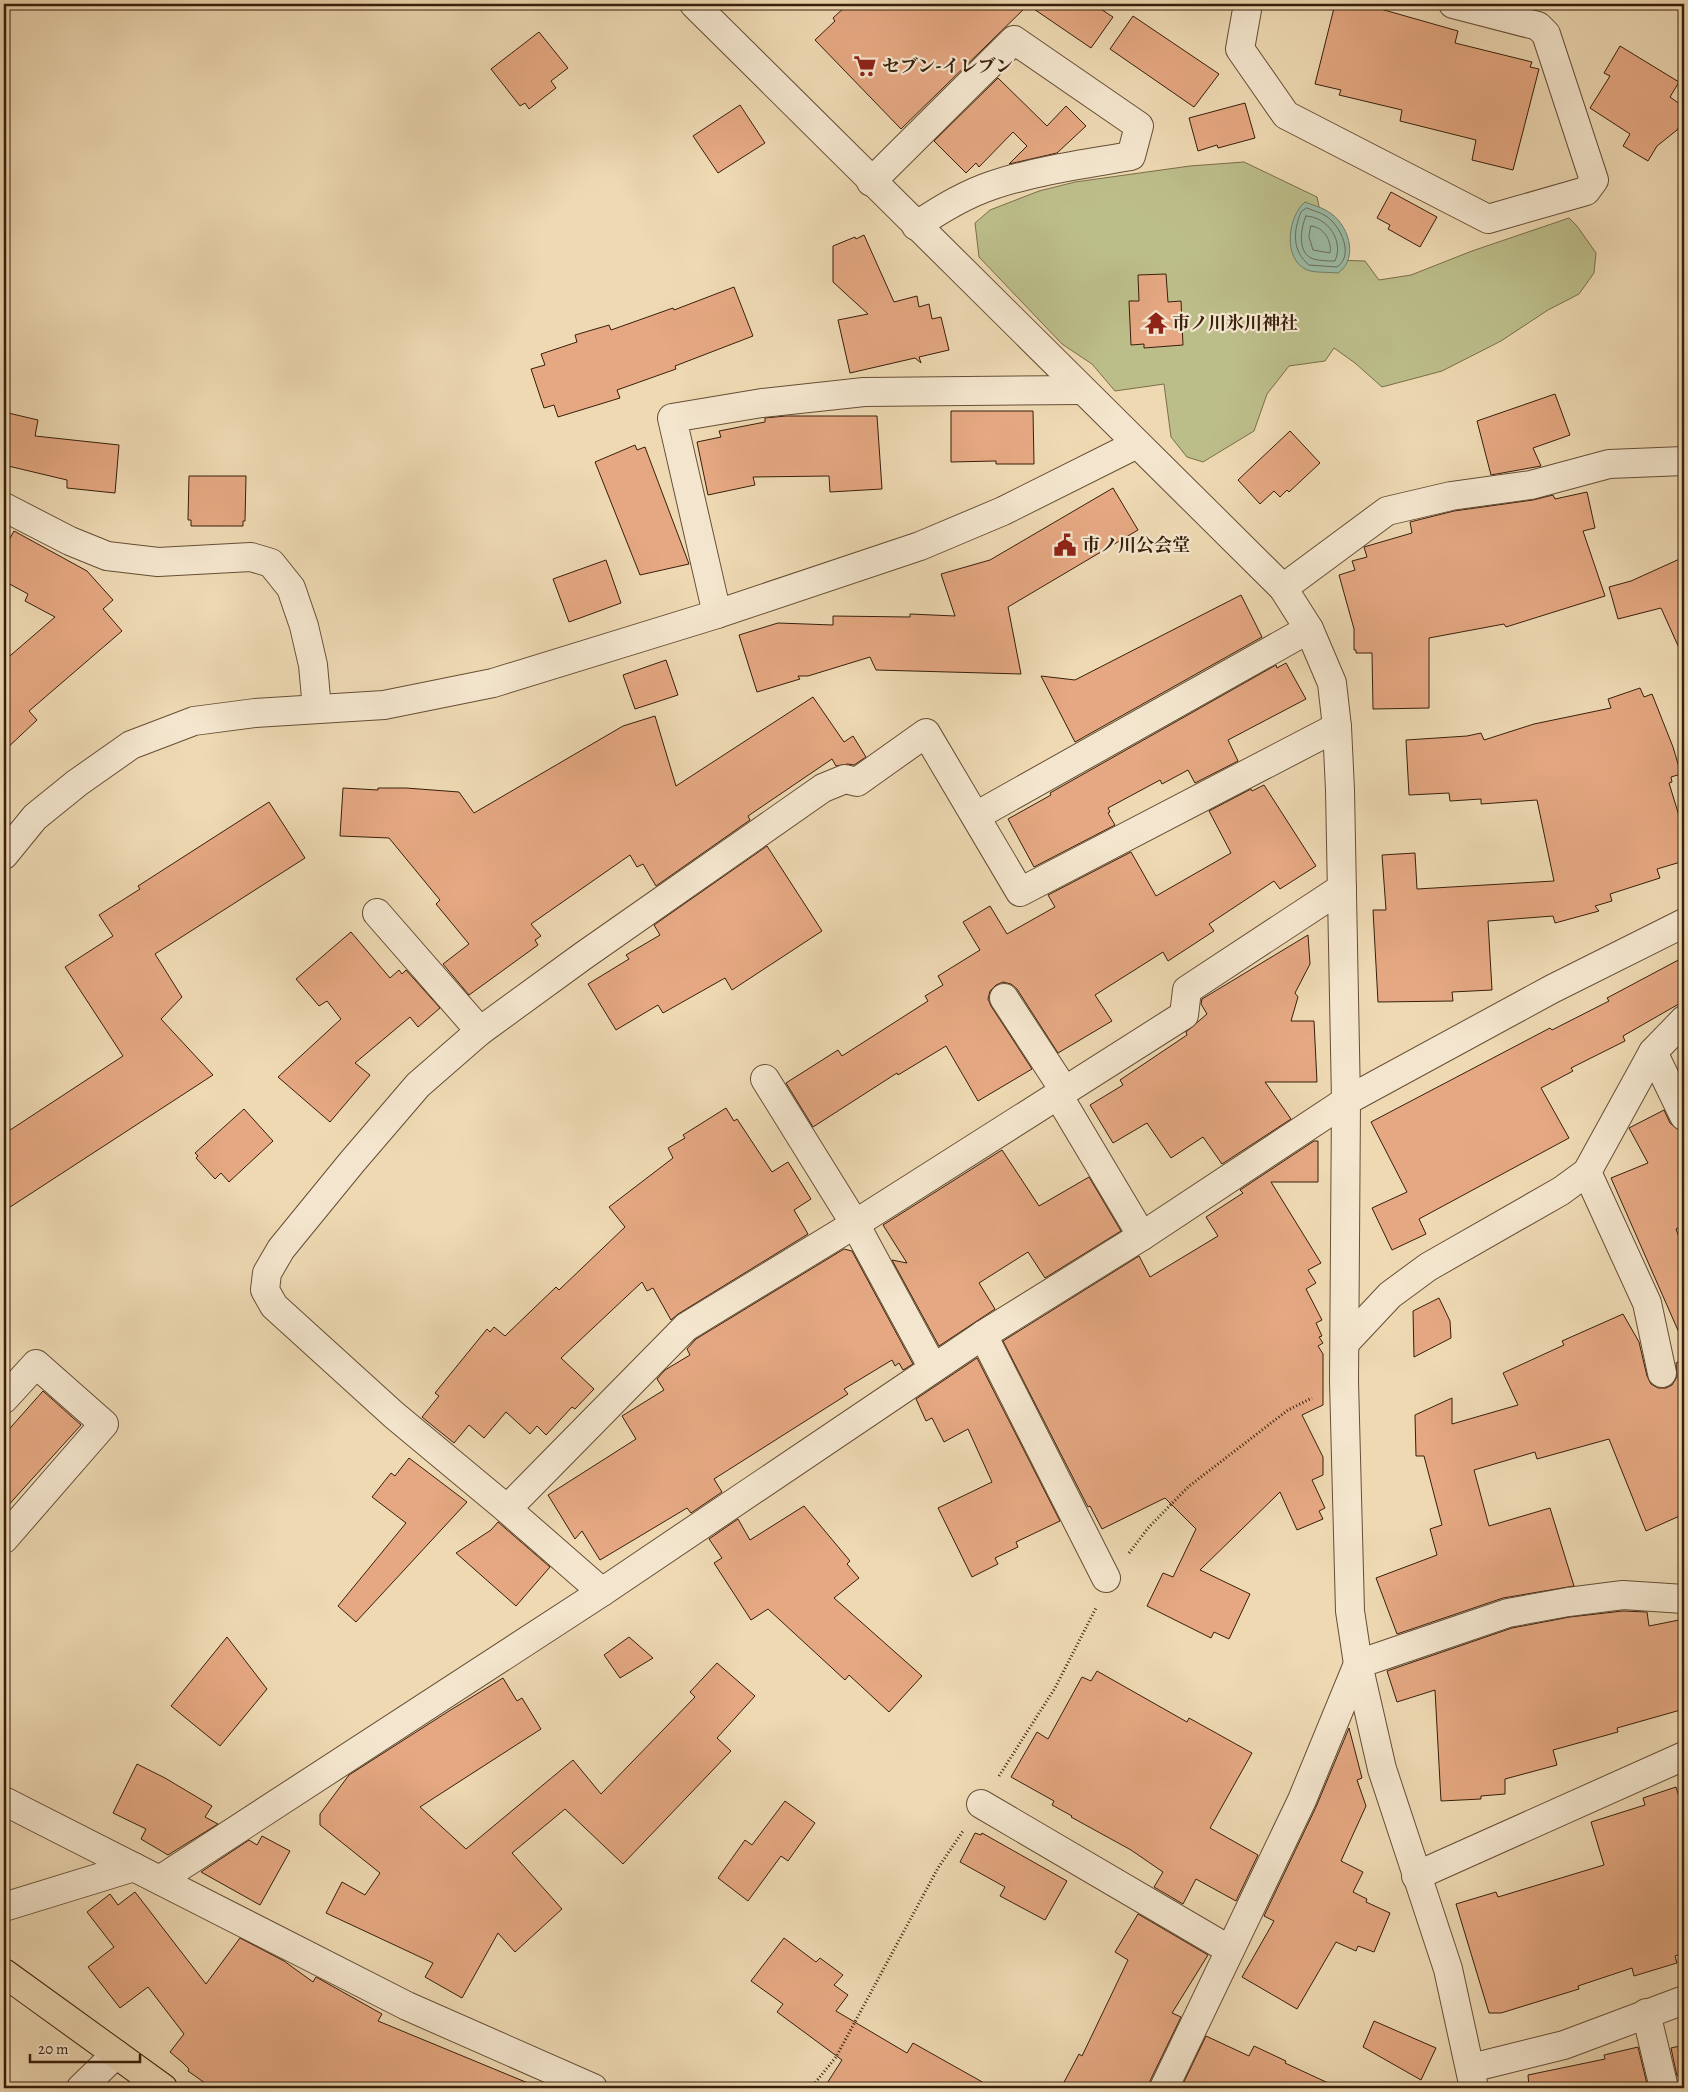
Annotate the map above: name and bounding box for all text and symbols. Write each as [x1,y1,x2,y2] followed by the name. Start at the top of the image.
[852,53,878,79] supermarket icon: セブン-イレブン
[882,54,1013,78] place label: セブン-イレブン
[1143,310,1169,336] temple icon: 市ノ川氷川神社
[1172,311,1298,335] place label: 市ノ川氷川神社
[1052,532,1078,558] public building icon: 市ノ川公会堂
[1082,533,1190,557] place label: 市ノ川公会堂
[30,2032,140,2064] scale bar
[38,2039,69,2059] text: 20 m

